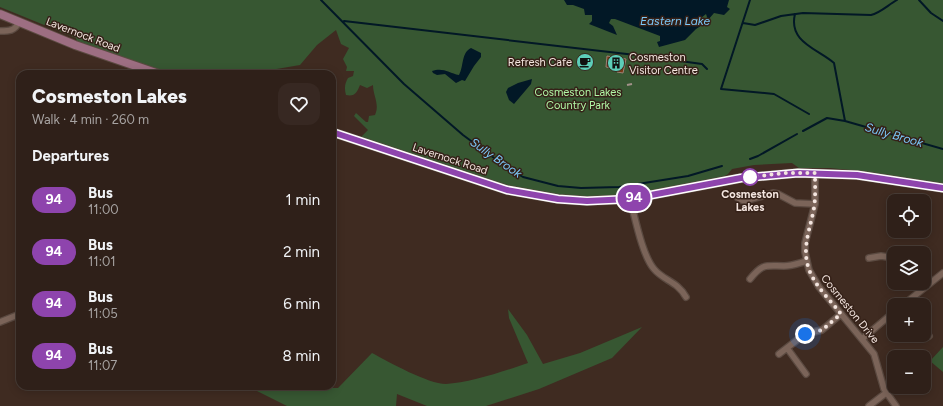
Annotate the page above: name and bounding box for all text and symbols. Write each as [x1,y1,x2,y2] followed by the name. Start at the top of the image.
[640,14,711,28] water label: Eastern Lake
[44,15,122,55] street label: Lavernock Road
[629,51,698,77] place label: Cosmeston Visitor Centre
[575,52,595,72] cafe icon: Refresh Cafe
[606,53,626,73] building icon: Cosmeston Visitor Centre
[508,56,572,69] place label: Refresh Cafe
[278,83,320,125] button: heart
[32,85,187,108] text: Cosmeston Lakes
[535,86,621,112] park label: Cosmeston Lakes Country Park
[32,112,149,127] text: Walk · 4 min · 260 m
[863,120,926,150] water label: Sully Brook
[467,135,525,182] water label: Sully Brook
[411,141,489,177] street label: Lavernock Road
[32,147,109,165] text: Departures
[741,168,759,186] marker: Cosmeston Lakes
[88,184,113,202] text: Bus
[616,185,652,211] line badge: 94
[721,188,779,214] place label: Cosmeston Lakes
[626,189,642,206] text: 94
[46,191,62,208] text: 94
[285,191,320,209] text: 1 min
[887,194,931,394] map controls
[887,194,931,238] button: locate
[88,202,119,217] text: 11:00
[88,236,113,254] text: Bus
[46,243,62,260] text: 94
[283,243,320,261] text: 2 min
[887,246,931,290] button: layers
[88,254,116,269] text: 11:01
[818,272,882,346] street label: Cosmeston Drive
[88,288,113,306] text: Bus
[46,295,62,312] text: 94
[283,295,320,313] text: 6 min
[887,298,931,342] button: +
[88,306,118,321] text: 11:05
[795,324,815,344] your location
[88,340,113,358] text: Bus
[46,347,62,364] text: 94
[282,347,320,365] text: 8 min
[887,350,931,394] button: −
[88,358,117,373] text: 11:07

